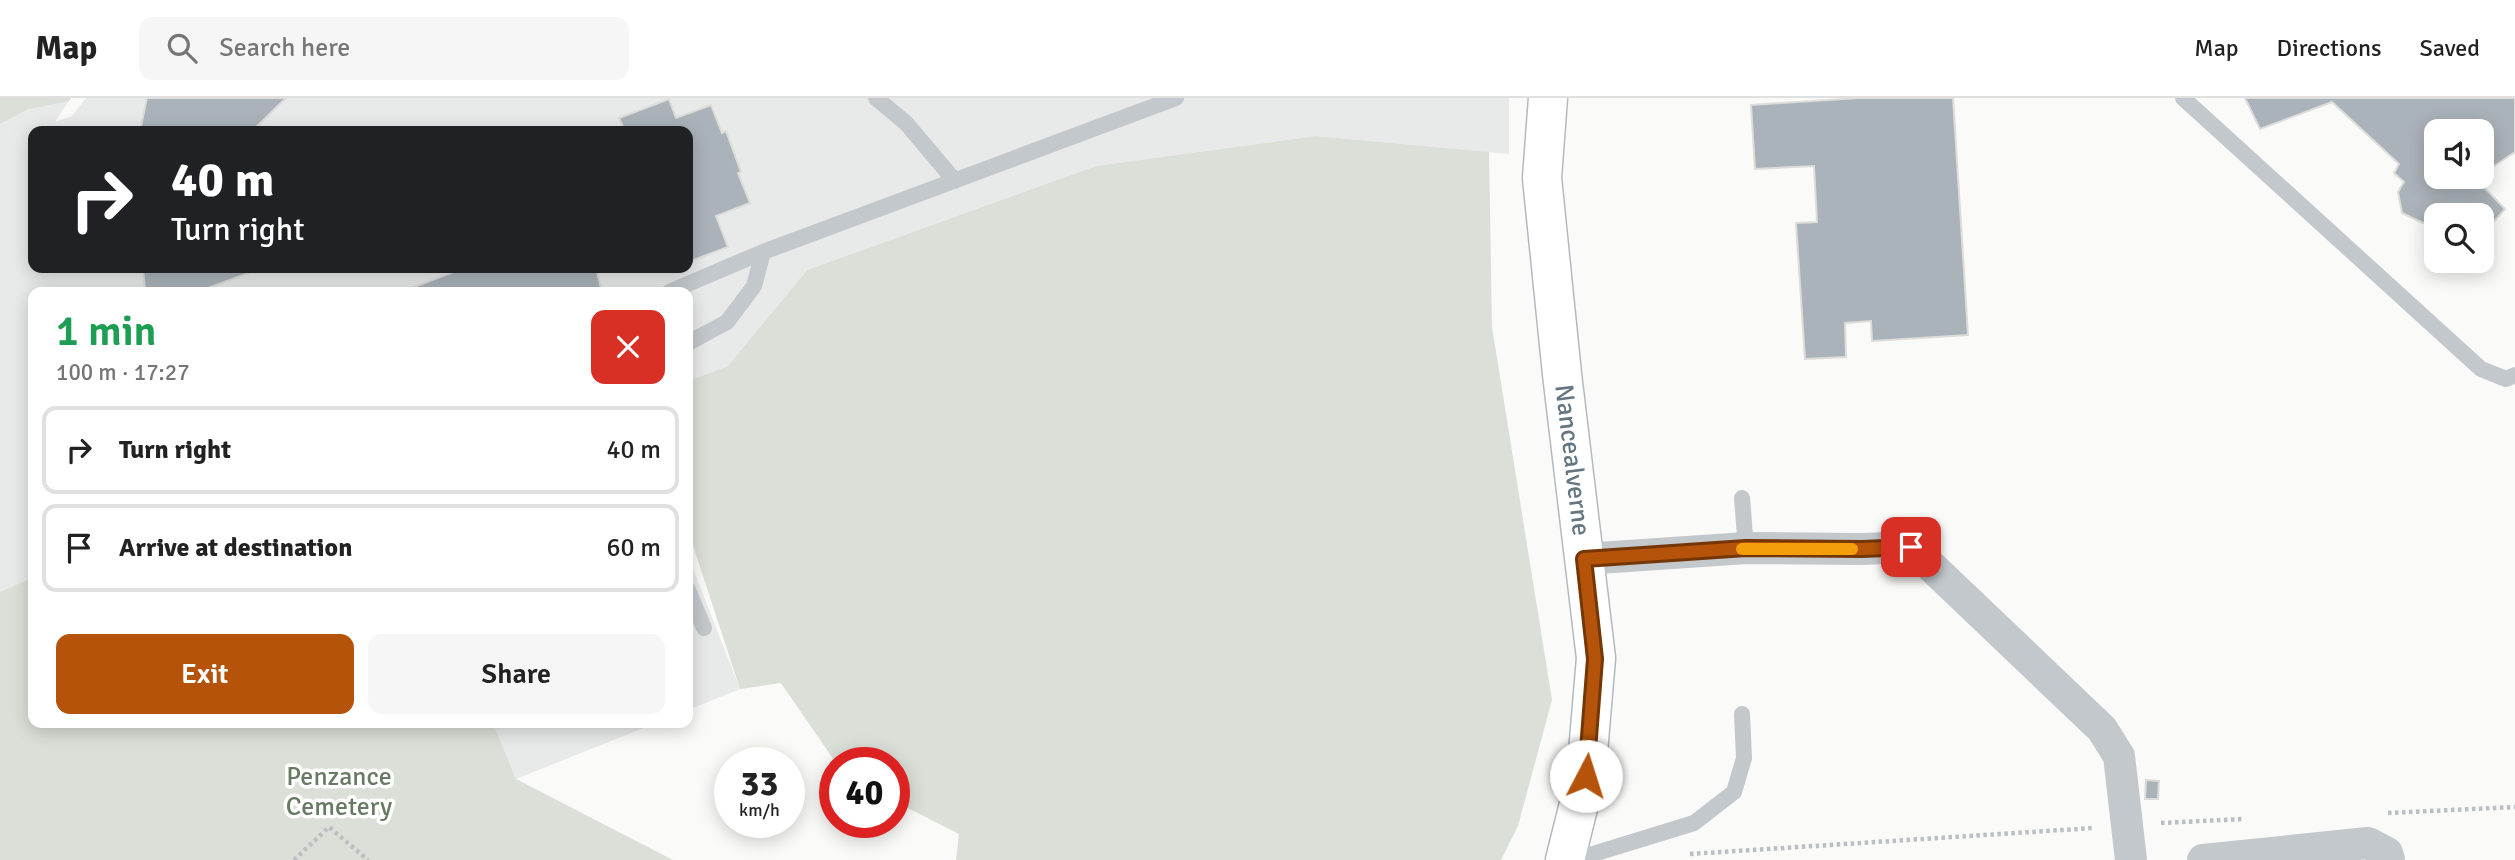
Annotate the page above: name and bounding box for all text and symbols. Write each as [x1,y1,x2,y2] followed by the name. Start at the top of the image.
[139,17,629,80] search box
[35,28,97,69] text: Map
[163,29,201,67] icon: search
[219,32,350,64] text: Search here
[2194,33,2239,63] text: Map
[2277,33,2382,63] text: Directions
[2420,33,2480,63] text: Saved
[2424,119,2494,273] map controls
[2424,119,2494,189] button: sound
[171,150,274,210] text: 40 m
[56,154,147,245] icon: right
[2424,203,2494,273] button: search
[171,210,304,249] text: Turn right
[56,306,157,357] text: 1 min
[591,310,665,384] button: close
[56,358,190,387] text: 100 m · 17:27
[1547,383,1597,538] street label: Nancealverne
[60,431,98,469] icon: right
[119,434,231,466] text: Turn right
[606,434,661,466] text: 40 m
[1881,517,1941,577] pin
[1892,528,1930,566] icon: arrive
[60,529,98,567] icon: arrive
[119,532,352,564] text: Arrive at destination
[606,532,661,564] text: 60 m
[56,634,354,714] button: Exit
[368,634,665,714] button: Share
[1549,739,1623,813] position arrow
[819,747,910,838] speed limit sign: 40
[286,761,392,823] park label: Penzance Cemetery
[741,762,778,805] text: 33
[739,799,780,821] text: km/h

